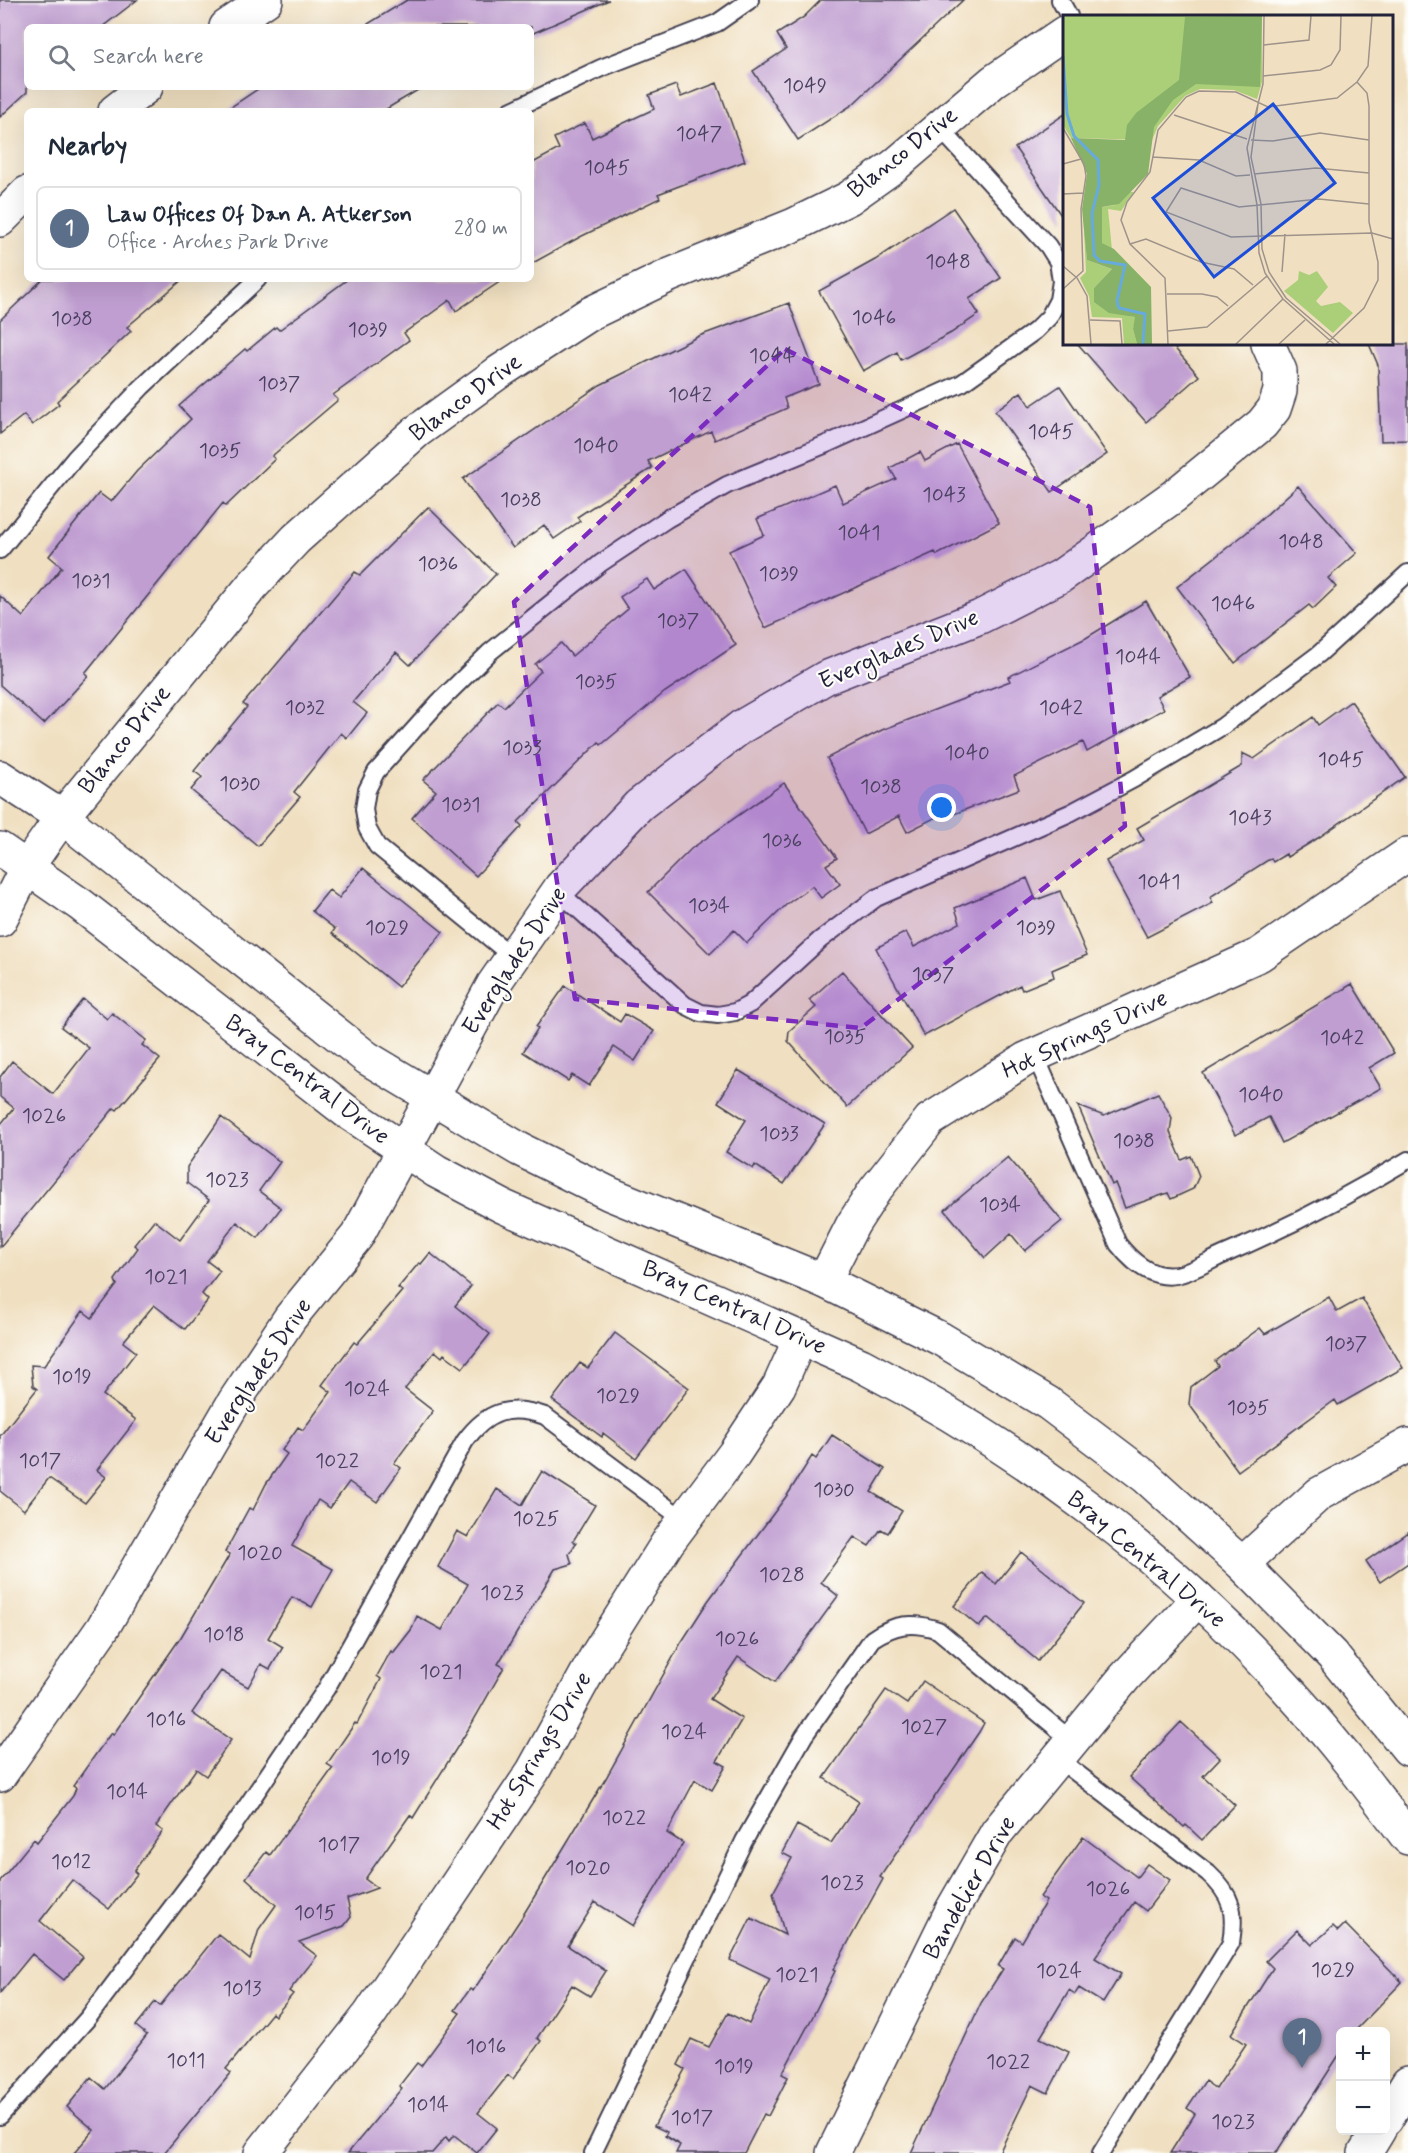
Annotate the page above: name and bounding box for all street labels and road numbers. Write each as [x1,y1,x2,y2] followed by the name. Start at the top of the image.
[842,100,965,206] street label: Blanco Drive
[404,347,529,449] street label: Blanco Drive
[814,602,984,699] street label: Everglades Drive
[72,679,179,801] street label: Blanco Drive
[456,881,576,1042] street label: Everglades Drive
[997,983,1173,1087] street label: Hot Springs Drive
[218,1008,396,1152] street label: Bray Central Drive
[637,1253,831,1363] street label: Bray Central Drive
[198,1293,321,1453] street label: Everglades Drive
[1060,1484,1232,1636] street label: Bray Central Drive
[481,1666,599,1836] street label: Hot Springs Drive
[916,1811,1024,1965] street label: Bandelier Drive

